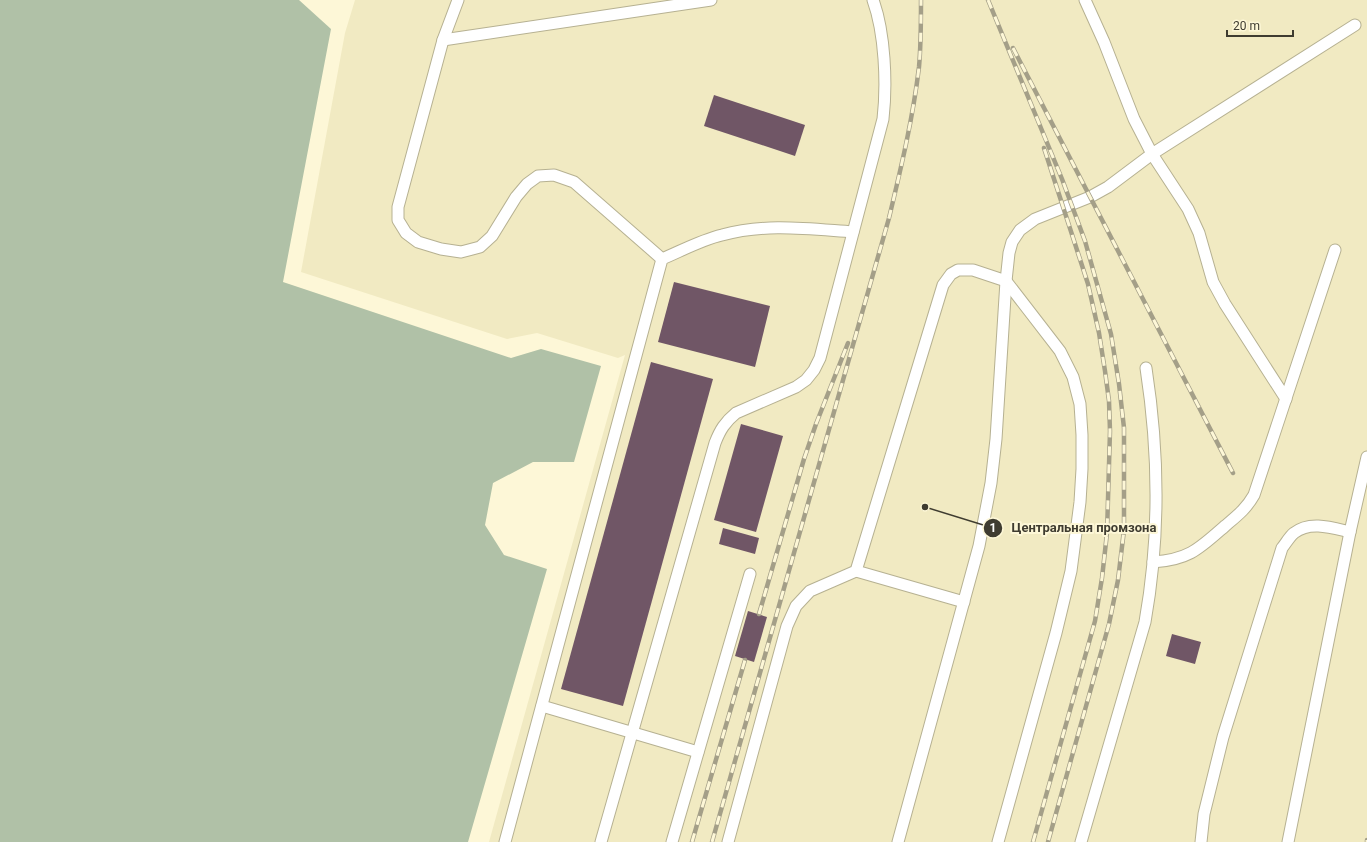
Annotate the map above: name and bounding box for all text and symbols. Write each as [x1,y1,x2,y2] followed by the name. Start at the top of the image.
[1227,12,1293,38] scale bar
[1233,19,1260,33] text: 20 m
[983,515,1164,540] callout: Центральная промзона
[1012,520,1156,535] text: Центральная промзона
[990,521,996,535] text: 1

